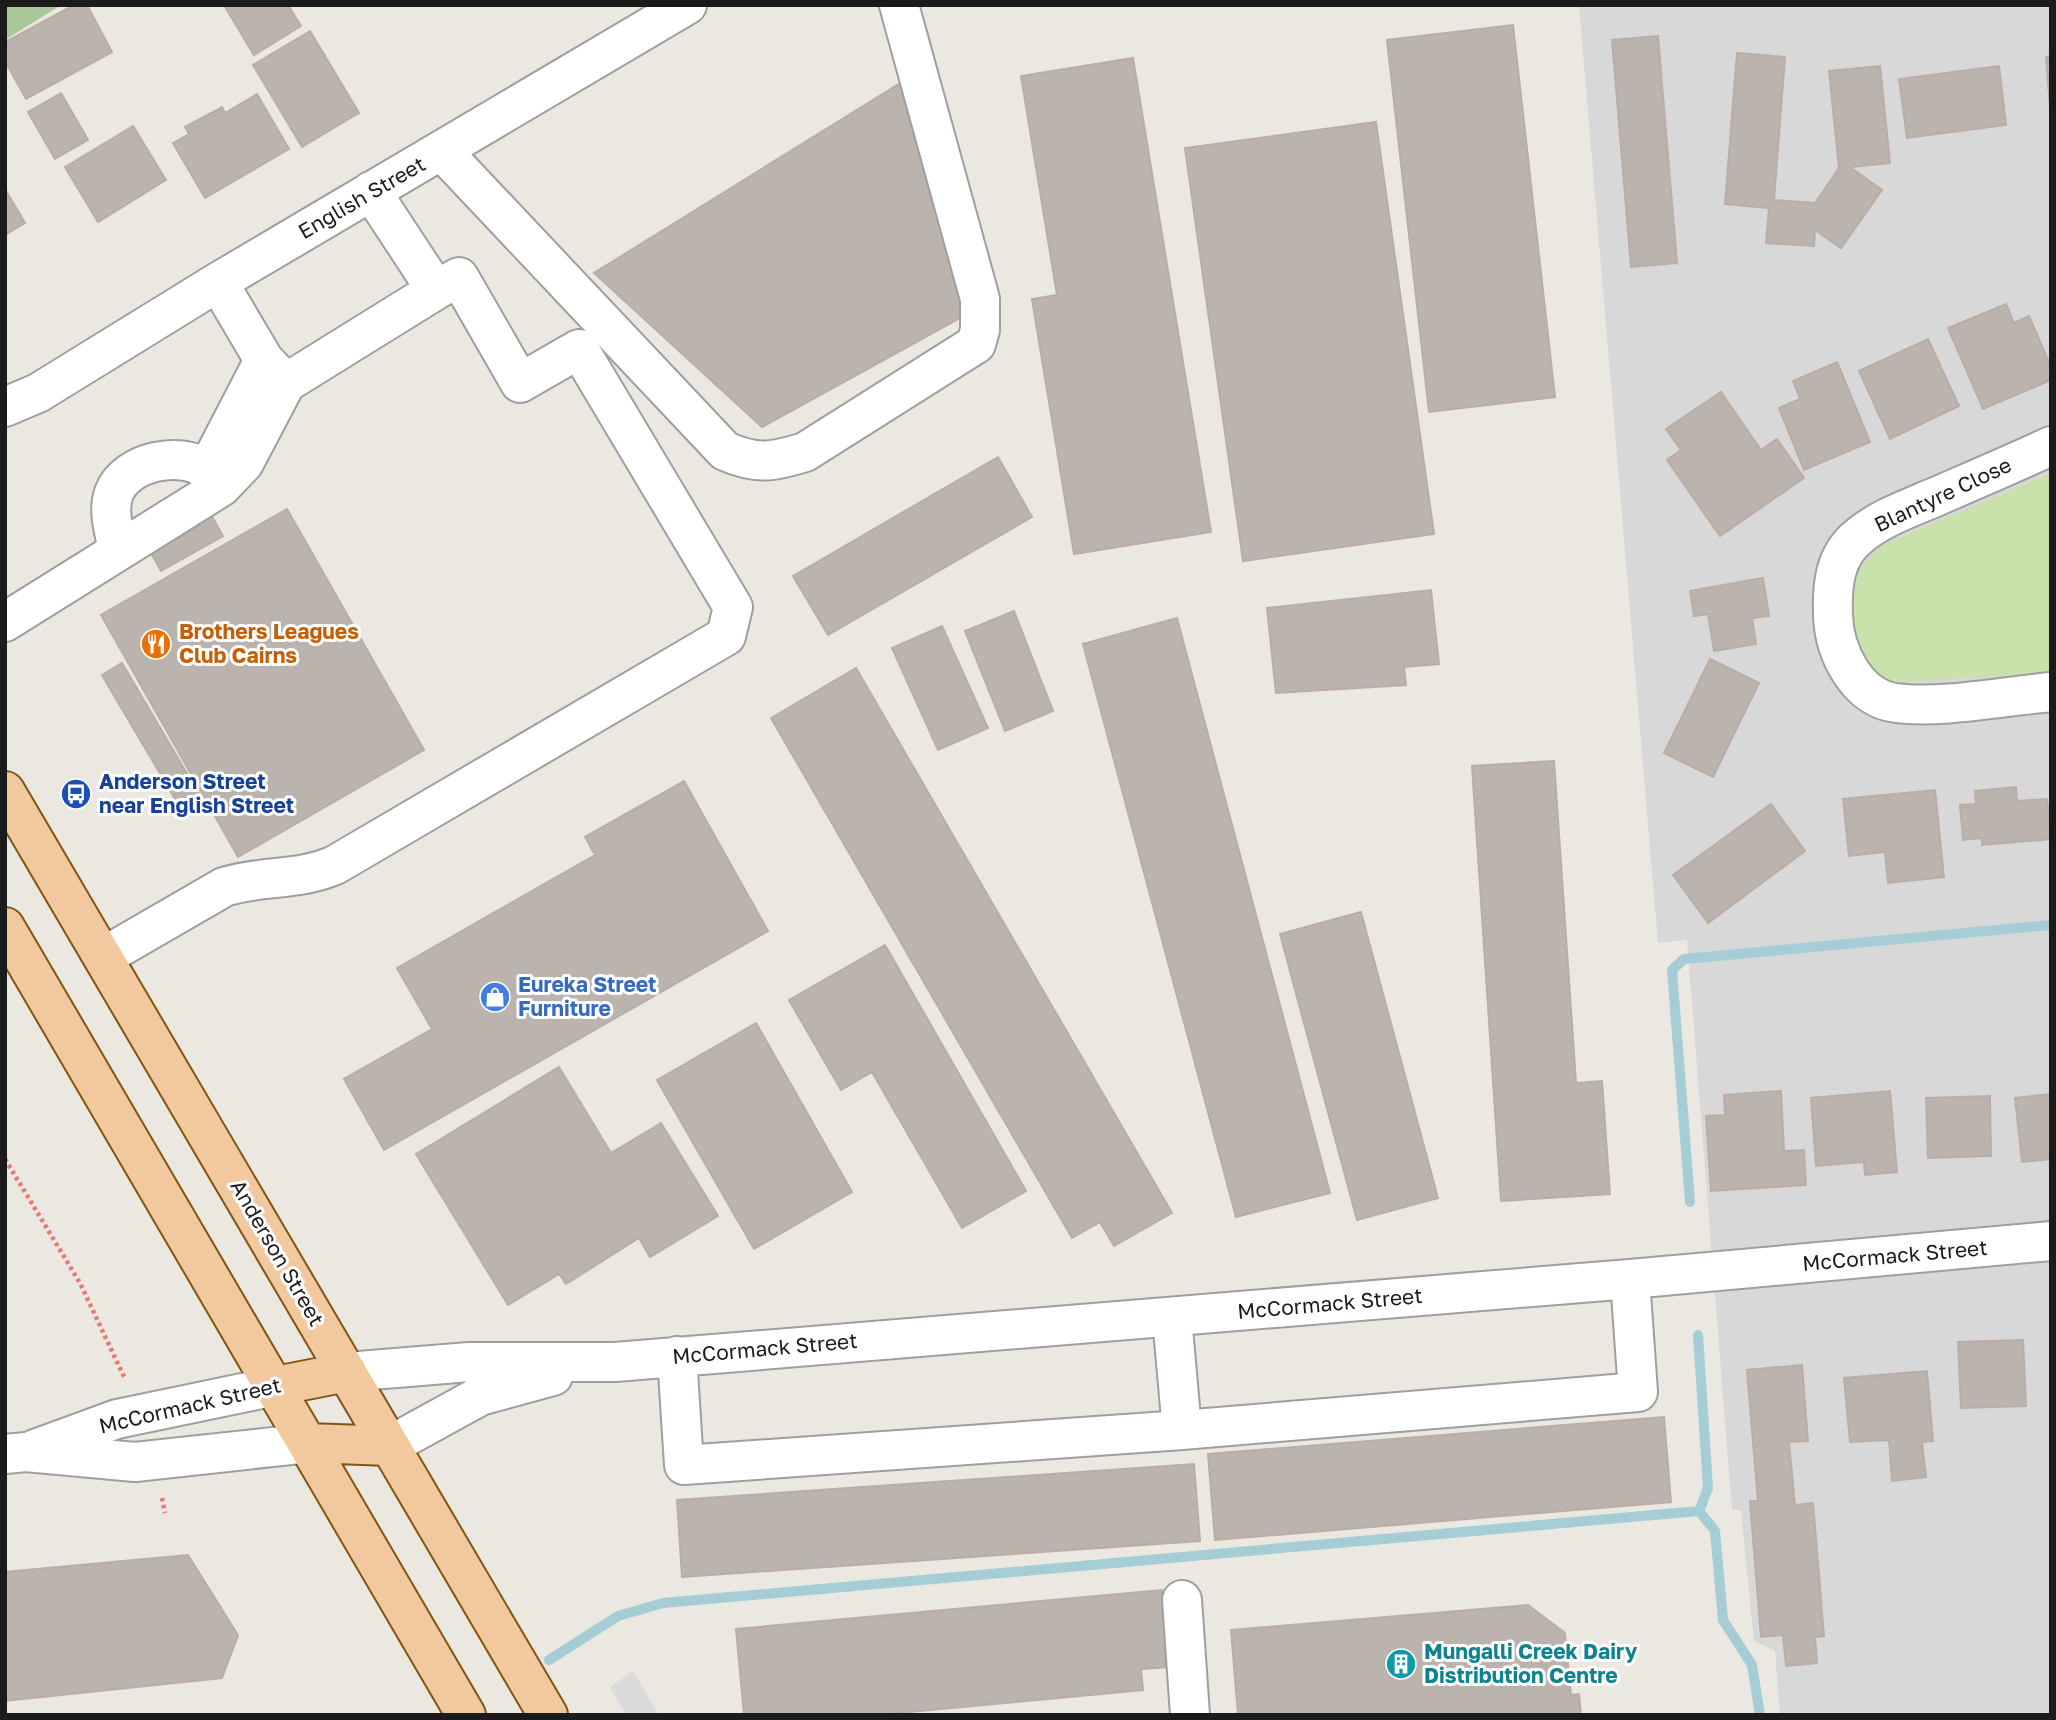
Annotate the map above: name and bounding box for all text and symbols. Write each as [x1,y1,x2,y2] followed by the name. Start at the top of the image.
[293,150,430,244] street label: English Street
[1870,451,2015,537] street label: Blantyre Close
[179,618,359,668] place label: Brothers Leagues Club Cairns
[139,627,173,661] restaurant icon: Brothers Leagues Club Cairns
[99,768,294,818] place label: Anderson Street near English Street
[59,777,93,811] bus stop icon: Anderson Street near English Street
[518,971,656,1021] place label: Eureka Street Furniture
[478,980,512,1014] shop icon: Eureka Street Furniture
[226,1175,330,1330] street label: Anderson Street
[1801,1234,1989,1276] street label: McCormack Street
[1236,1282,1424,1324] street label: McCormack Street
[671,1327,859,1369] street label: McCormack Street
[96,1371,283,1439] street label: McCormack Street
[1424,1638,1638,1688] place label: Mungalli Creek Dairy Distribution Centre
[1384,1647,1418,1681] building icon: Mungalli Creek Dairy Distribution Centre

